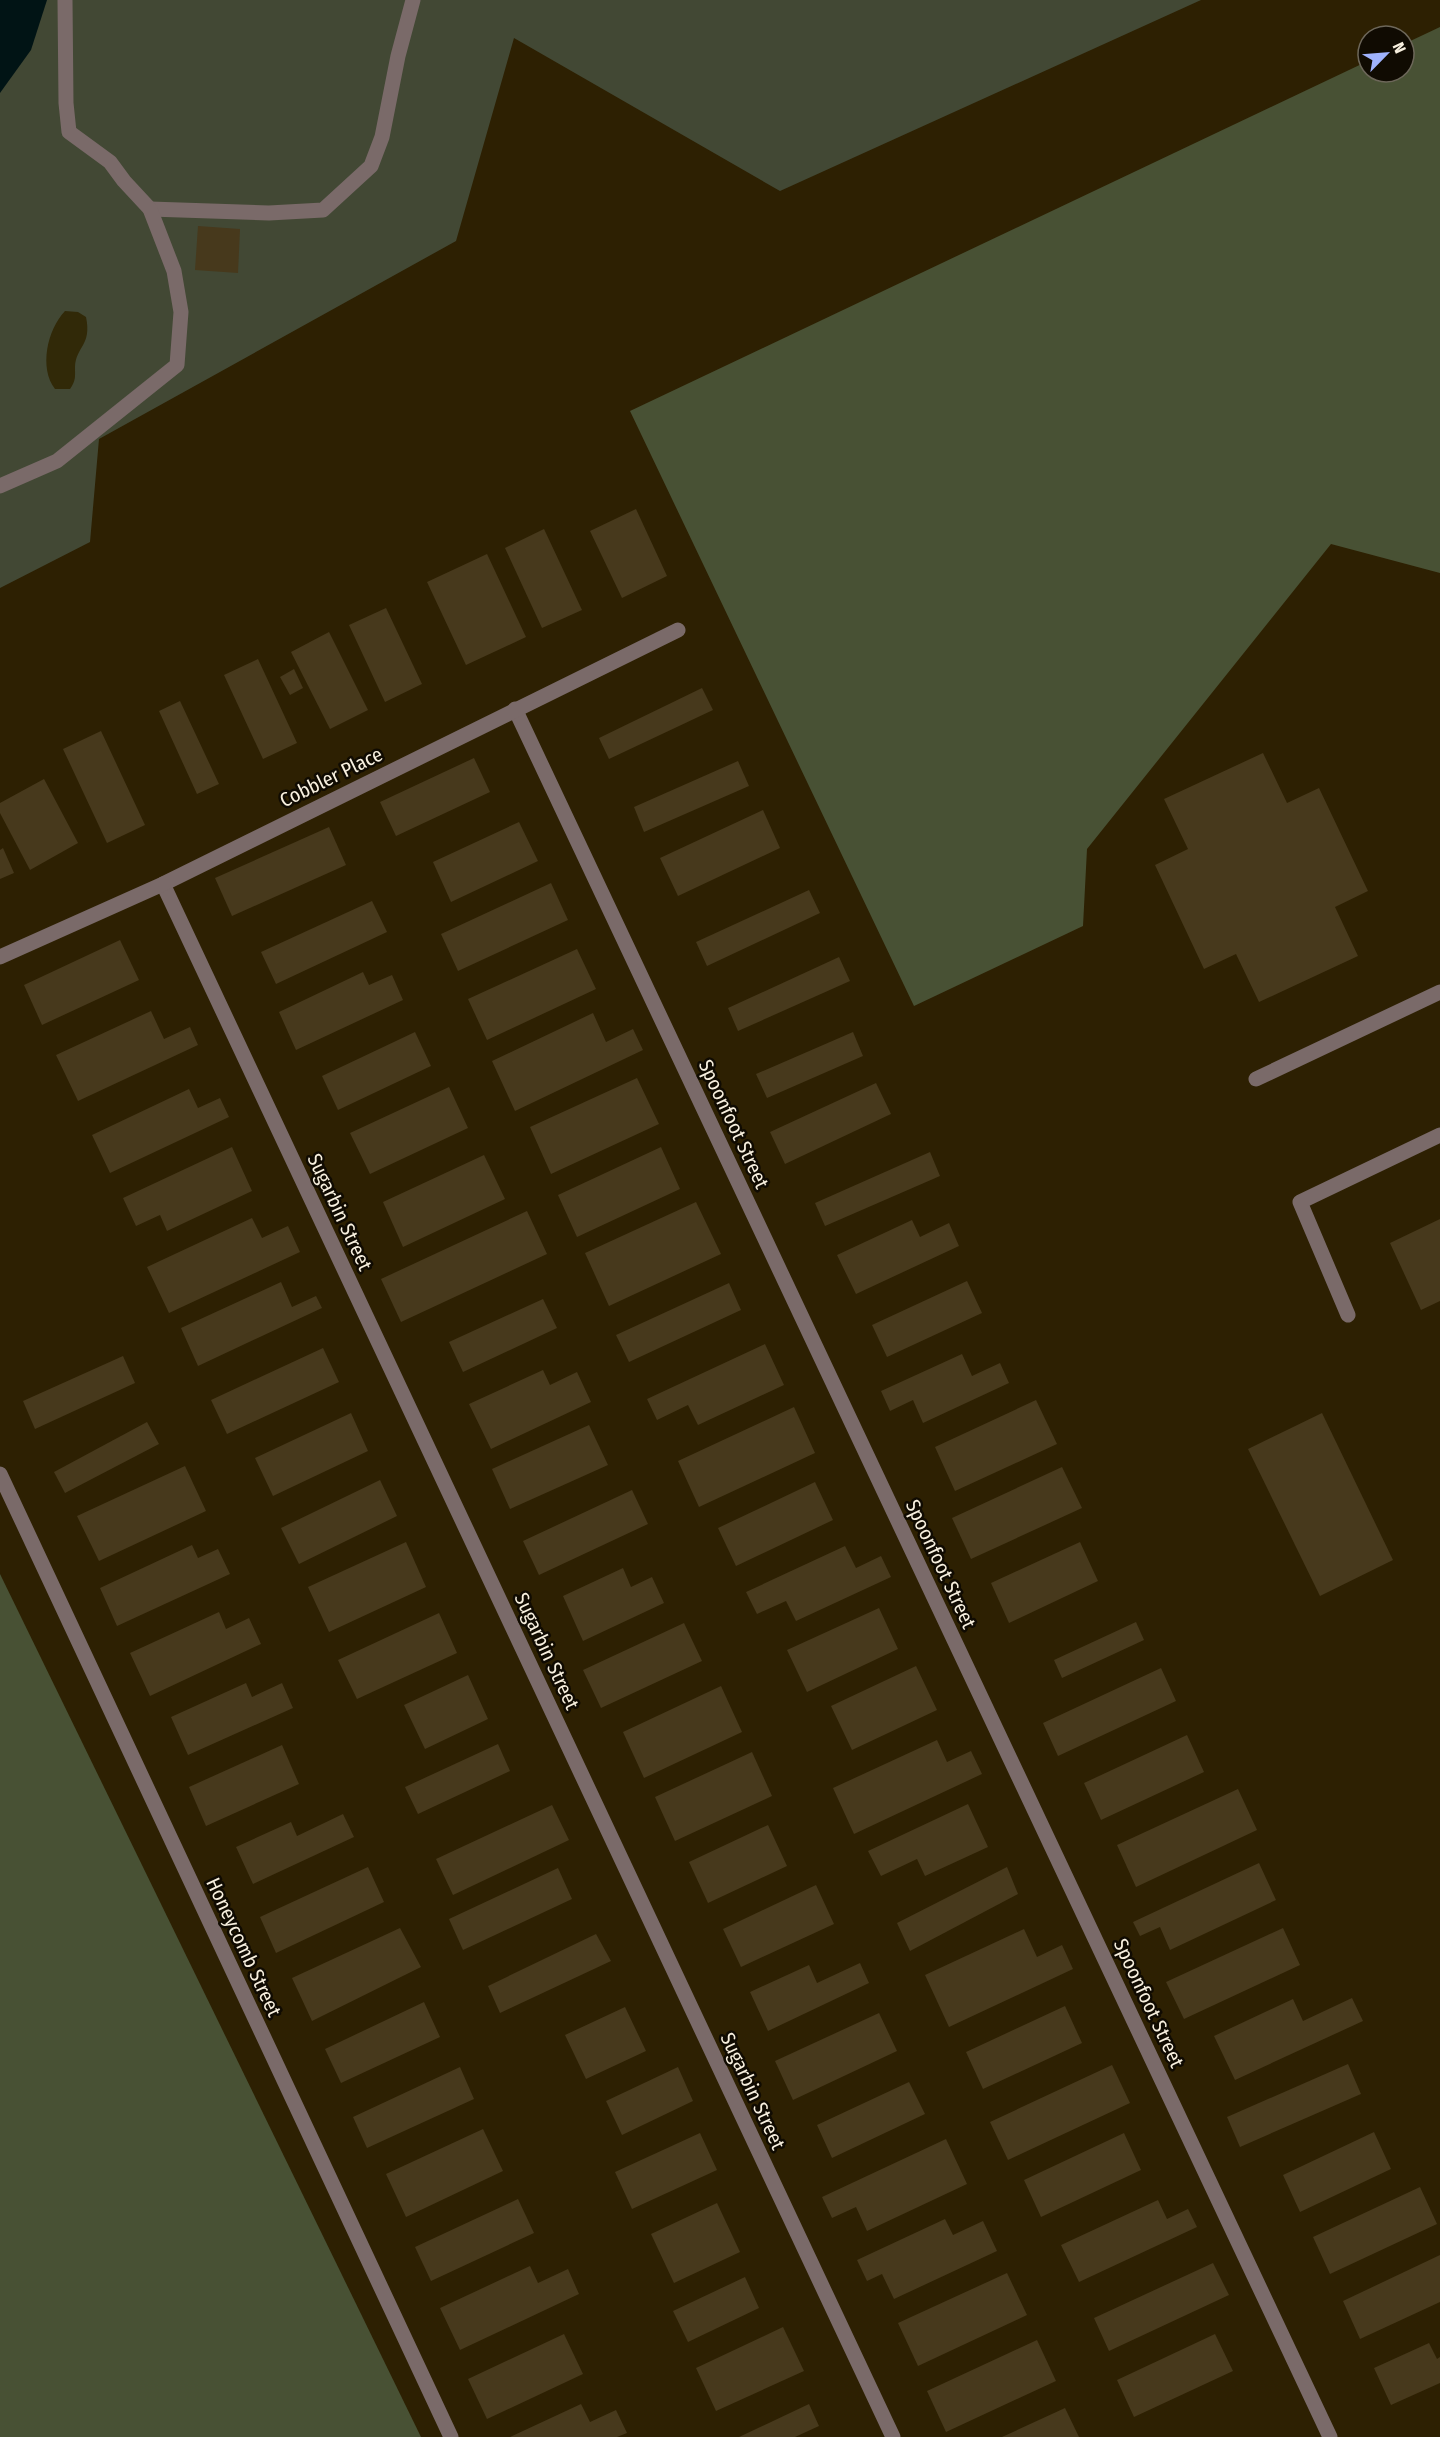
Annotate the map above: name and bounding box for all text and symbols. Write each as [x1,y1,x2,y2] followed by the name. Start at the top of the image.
[1356,24,1416,84] north arrow
[1389,40,1410,56] text: N
[276,742,386,812] street label: Cobbler Place
[694,1056,775,1193] street label: Spoonfoot Street
[302,1150,378,1275] street label: Sugarbin Street
[901,1496,982,1633] street label: Spoonfoot Street
[509,1589,585,1714] street label: Sugarbin Street
[201,1874,287,2021] street label: Honeycomb Street
[1109,1935,1190,2072] street label: Spoonfoot Street
[715,2029,791,2154] street label: Sugarbin Street

